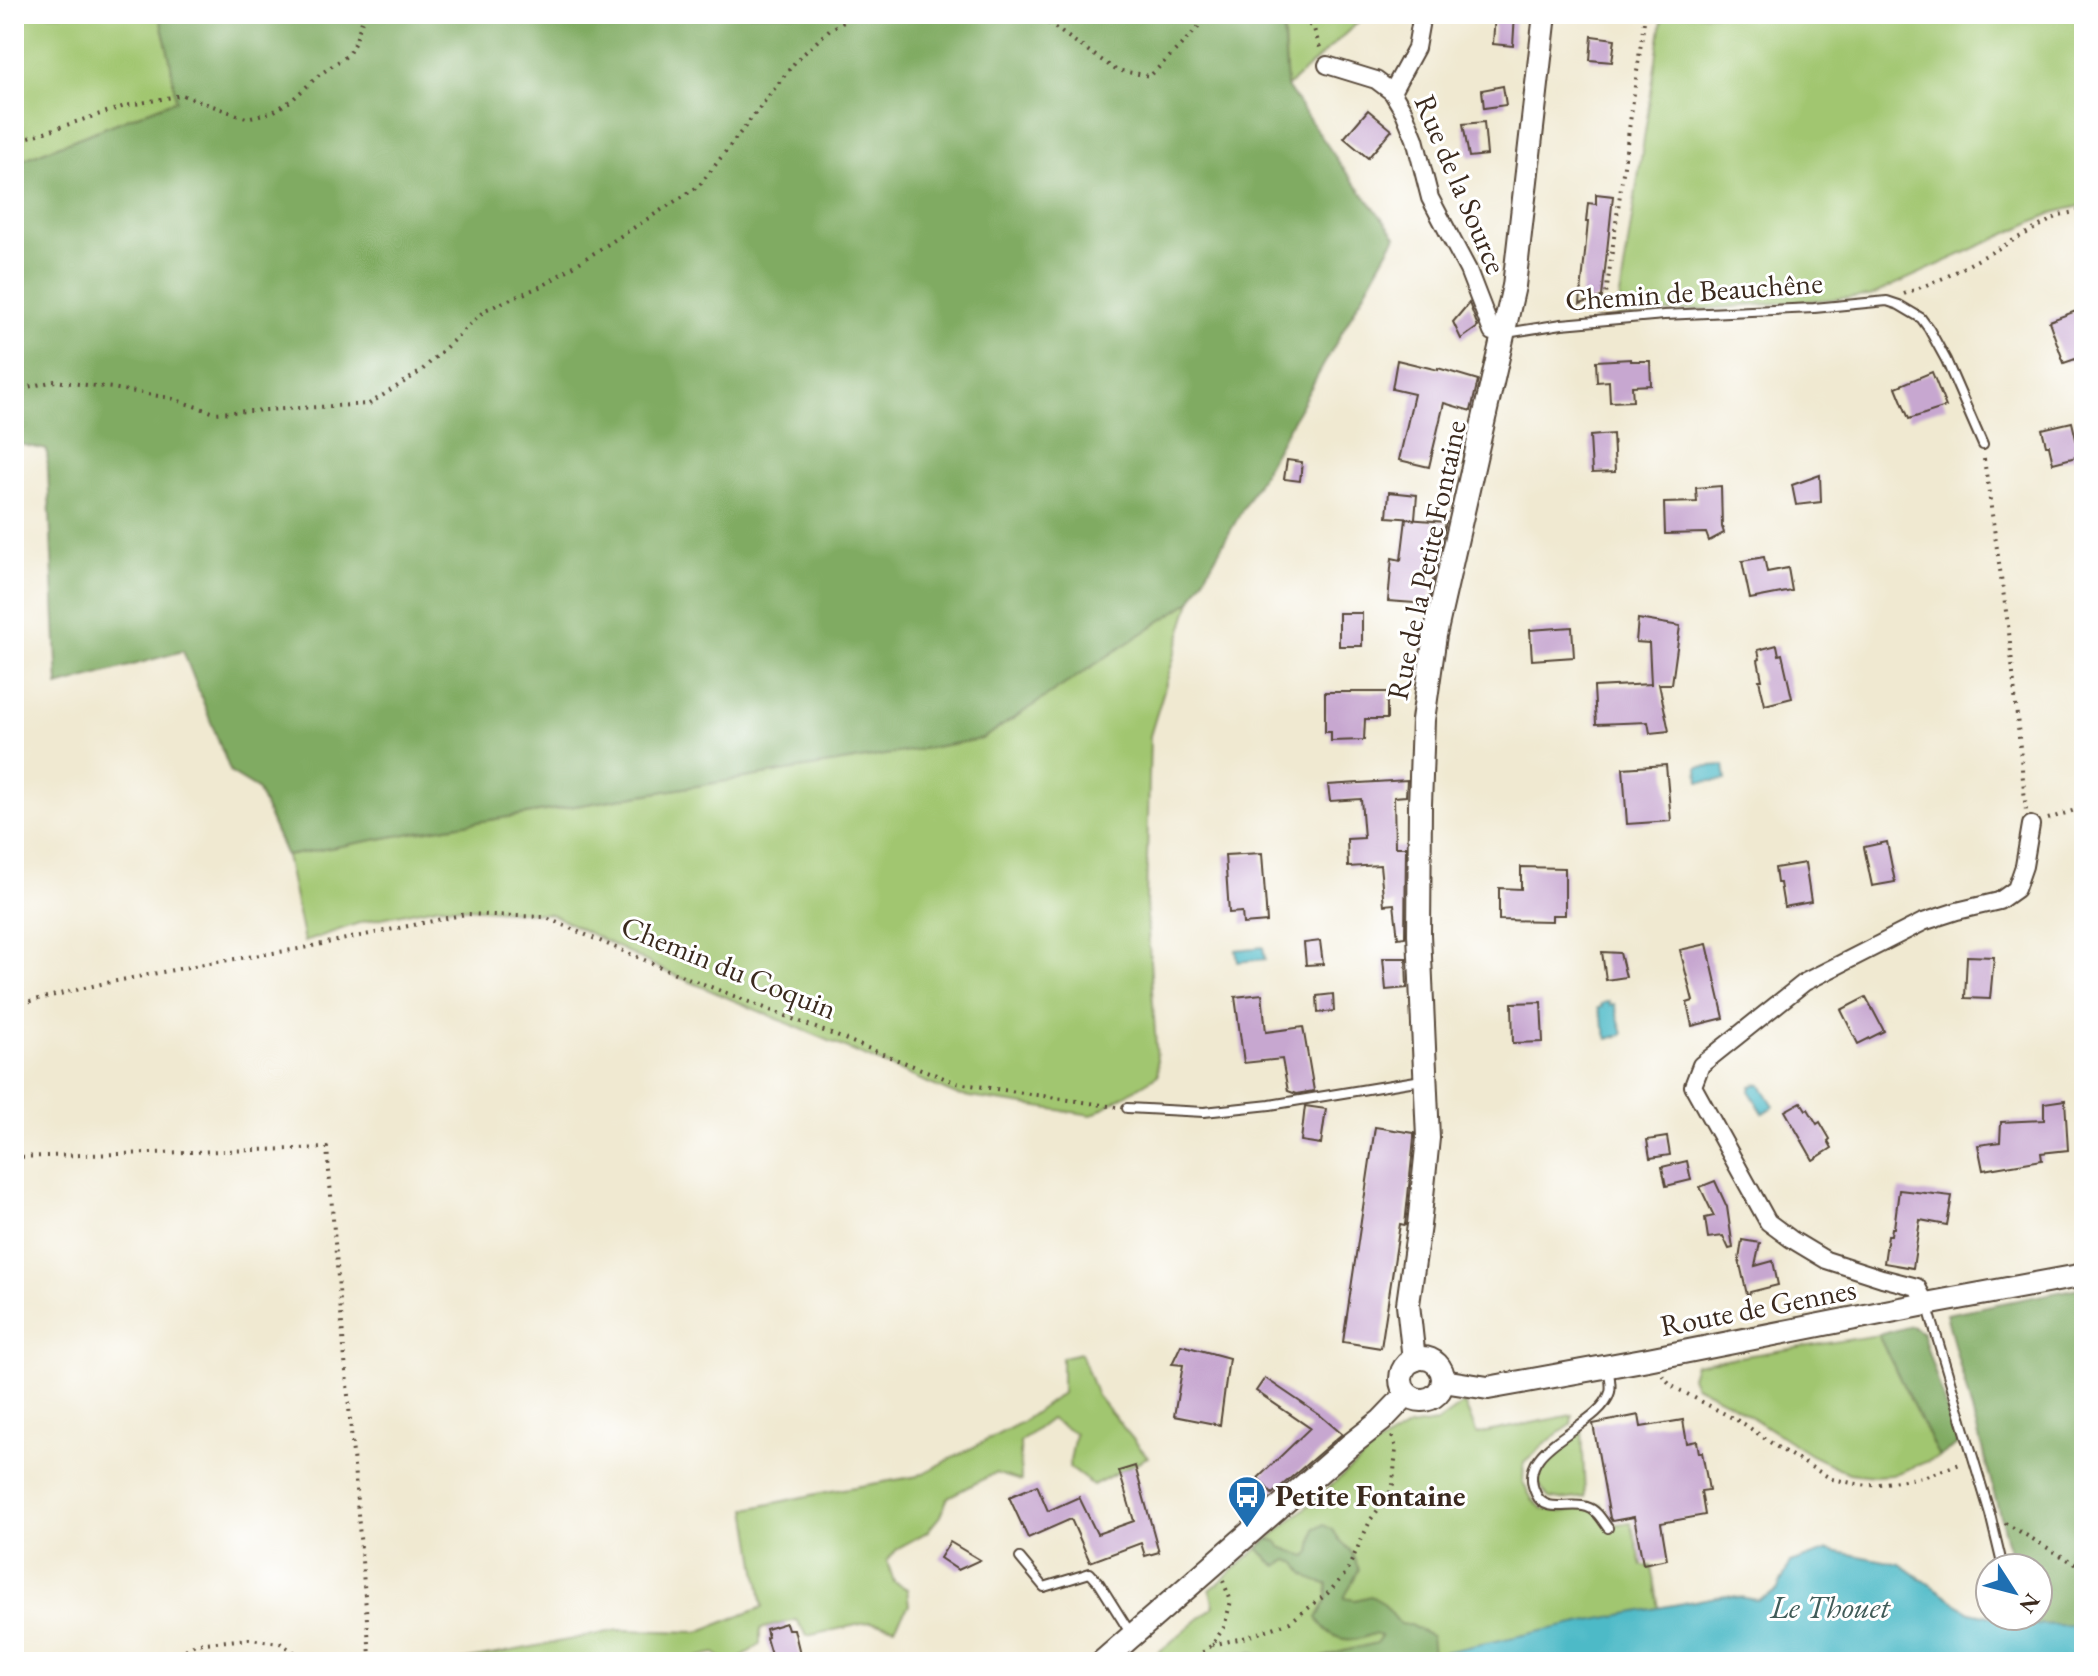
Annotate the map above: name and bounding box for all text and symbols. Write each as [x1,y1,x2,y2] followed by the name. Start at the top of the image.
[1406,89,1516,279] street label: Rue de la Source
[1564,263,1824,319] street label: Chemin de Beauchêne
[1377,417,1475,703] street label: Rue de la Petite Fontaine
[616,906,843,1028] street label: Chemin du Coquin
[1657,1269,1859,1345] street label: Route de Gennes
[1226,1474,1268,1529] bus stop icon: Petite Fontaine
[1275,1476,1466,1515] place label: Petite Fontaine
[1974,1552,2054,1632] north arrow
[1769,1586,1891,1628] water label: Le Thouet
[2013,1588,2047,1619] text: N

